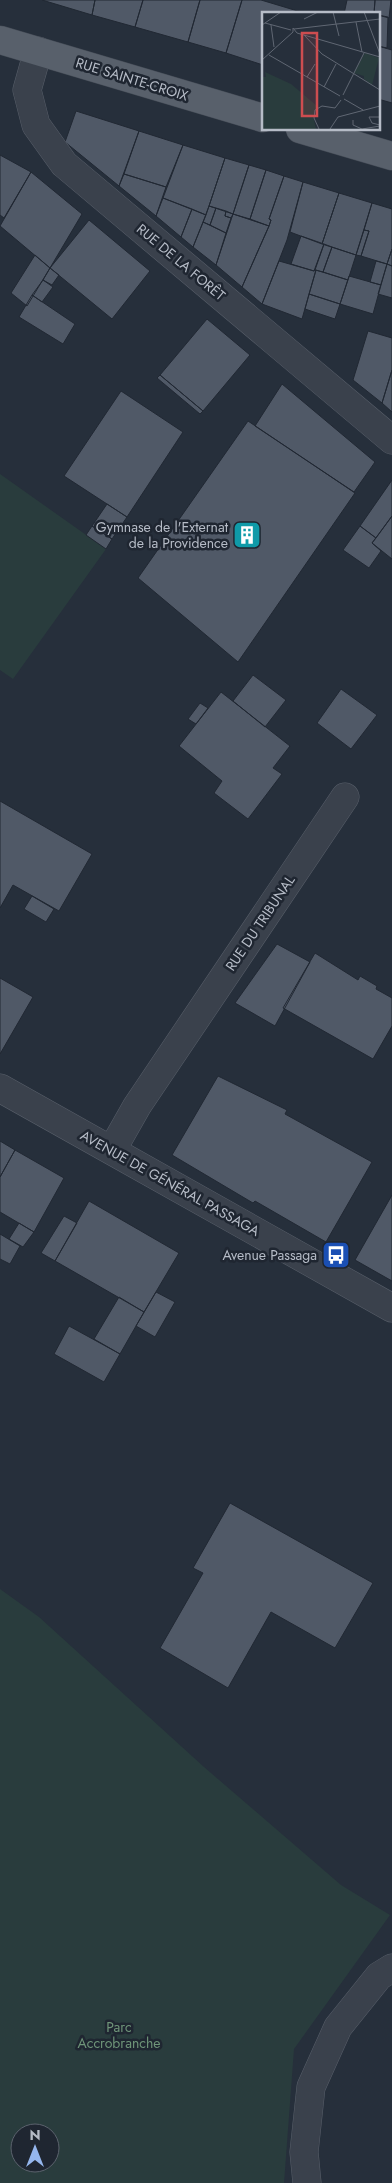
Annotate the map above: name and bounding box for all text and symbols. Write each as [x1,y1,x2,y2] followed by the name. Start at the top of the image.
[262,12,380,130] inset map
[73,52,191,106] street label: RUE SAINTE-CROIX
[132,219,230,305] street label: RUE DE LA FORÊT
[96,517,229,553] place label: Gymnase de l'Externat de la Providence
[232,520,262,550] building icon: Gymnase de l'Externat de la Providence
[220,871,300,975] street label: RUE DU TRIBUNAL
[77,1125,264,1241] street label: AVENUE DE GÉNÉRAL PASSAGA
[321,1240,351,1270] bus stop icon: Avenue Passaga
[222,1245,317,1265] place label: Avenue Passaga
[78,2017,160,2053] park label: Parc Accrobranche
[10,2123,60,2173] north arrow
[29,2125,41,2145] text: N

